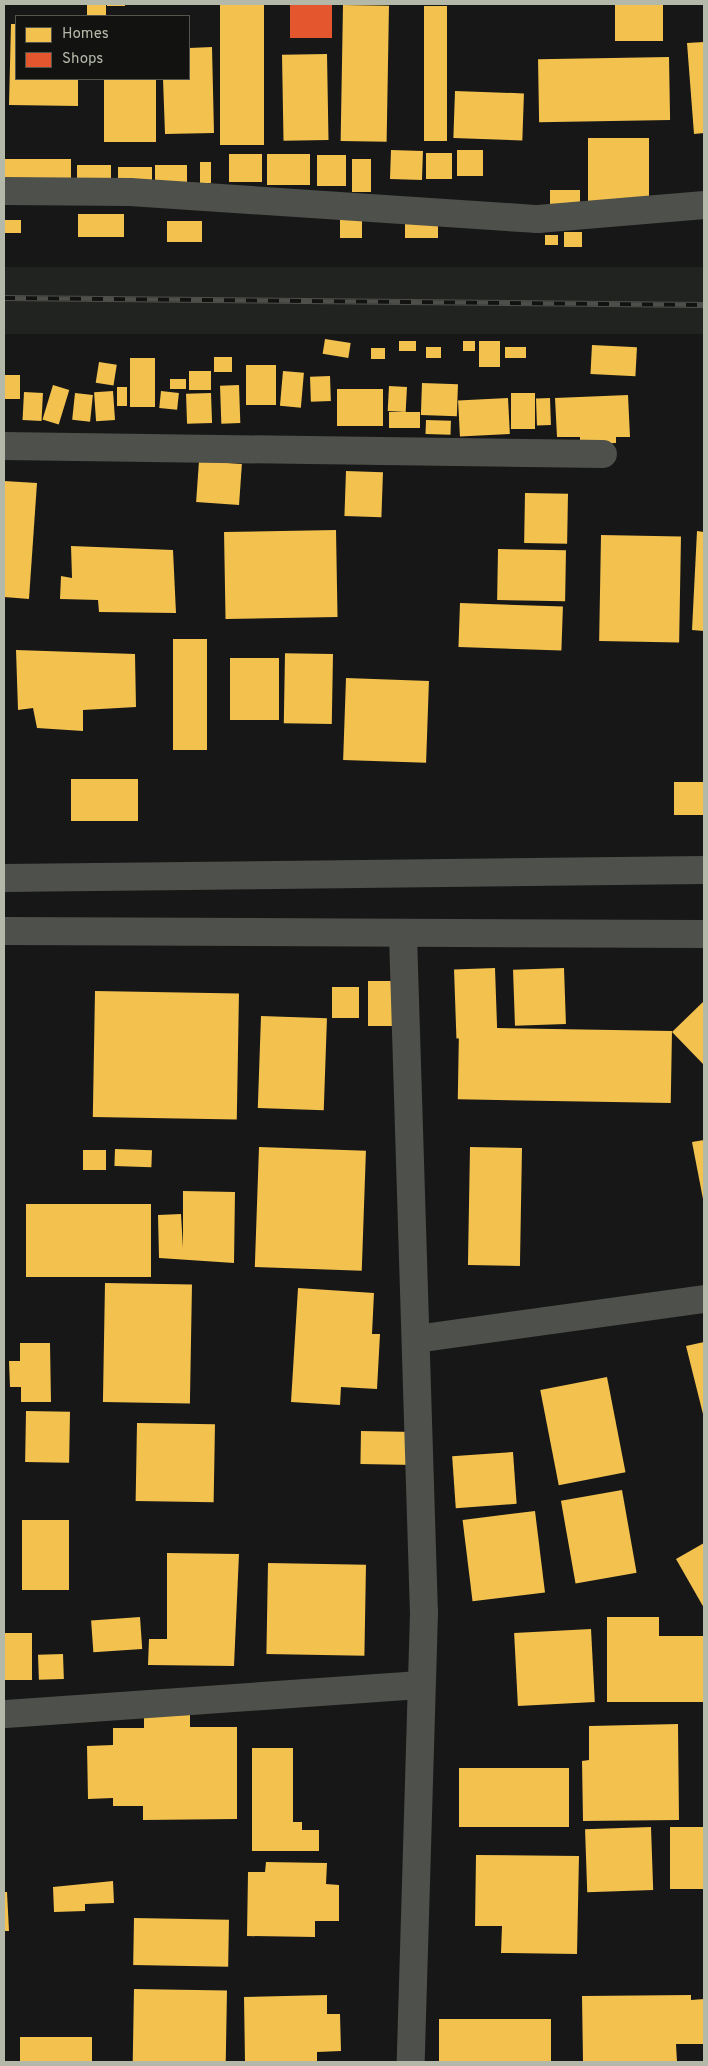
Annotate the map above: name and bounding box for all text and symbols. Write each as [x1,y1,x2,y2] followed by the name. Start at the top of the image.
[15,15,190,80] legend
[62,25,109,44] text: Homes
[62,50,103,69] text: Shops

